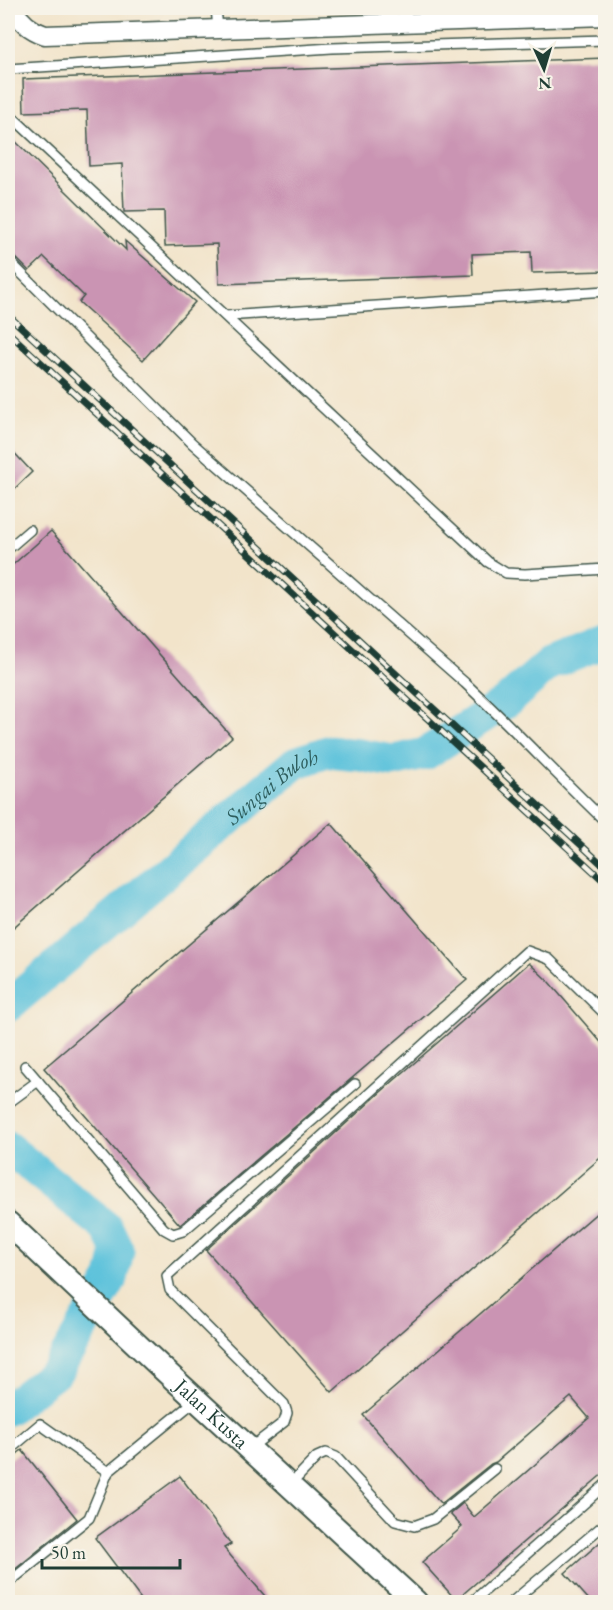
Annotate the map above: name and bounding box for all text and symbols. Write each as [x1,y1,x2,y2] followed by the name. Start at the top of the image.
[514,39,574,99] north arrow
[538,73,552,94] text: N
[218,742,322,832] water label: Sungai Buloh
[168,1371,255,1455] street label: Jalan Kusta
[42,1532,180,1570] scale bar
[51,1541,86,1564] text: 50 m

